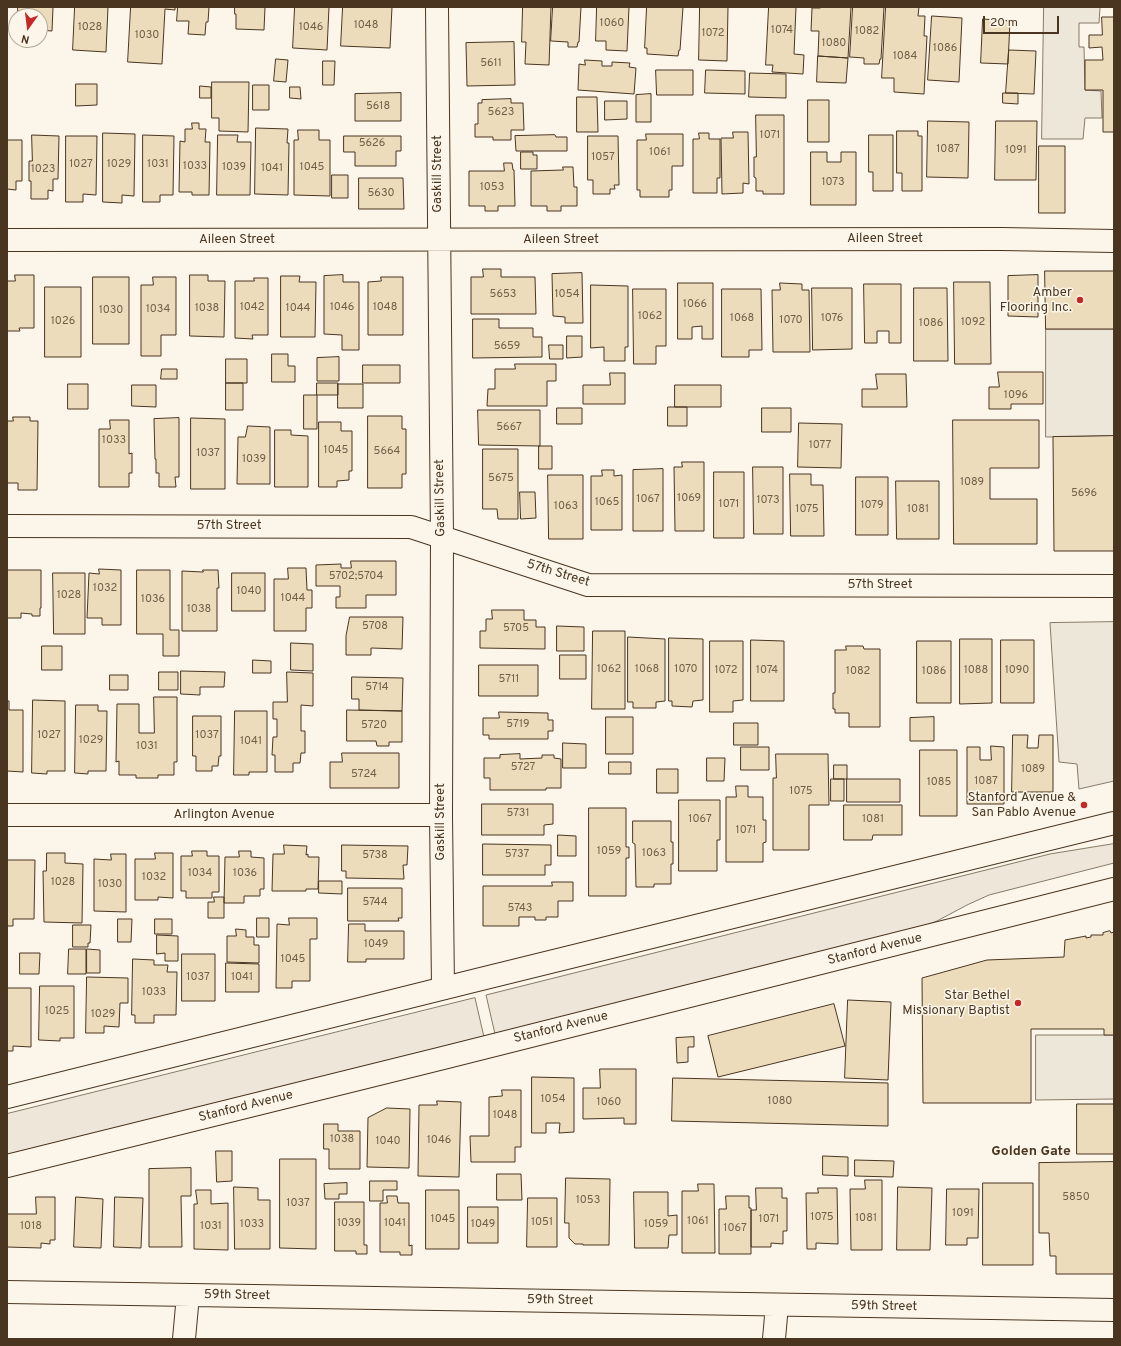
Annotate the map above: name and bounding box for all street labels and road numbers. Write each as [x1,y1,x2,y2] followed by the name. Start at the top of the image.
[430,135,446,213] street label: Gaskill Street
[847,231,923,247] street label: Aileen Street
[199,232,275,248] street label: Aileen Street
[523,232,599,248] street label: Aileen Street
[433,459,449,537] street label: Gaskill Street
[196,518,262,534] street label: 57th Street
[525,557,591,591] street label: 57th Street
[847,577,913,593] street label: 57th Street
[433,783,449,861] street label: Gaskill Street
[173,807,275,823] street label: Arlington Avenue
[826,931,924,969] street label: Stanford Avenue
[512,1009,610,1047] street label: Stanford Avenue
[197,1088,295,1126] street label: Stanford Avenue
[204,1288,270,1304] street label: 59th Street
[527,1293,593,1309] street label: 59th Street
[851,1299,917,1315] street label: 59th Street

